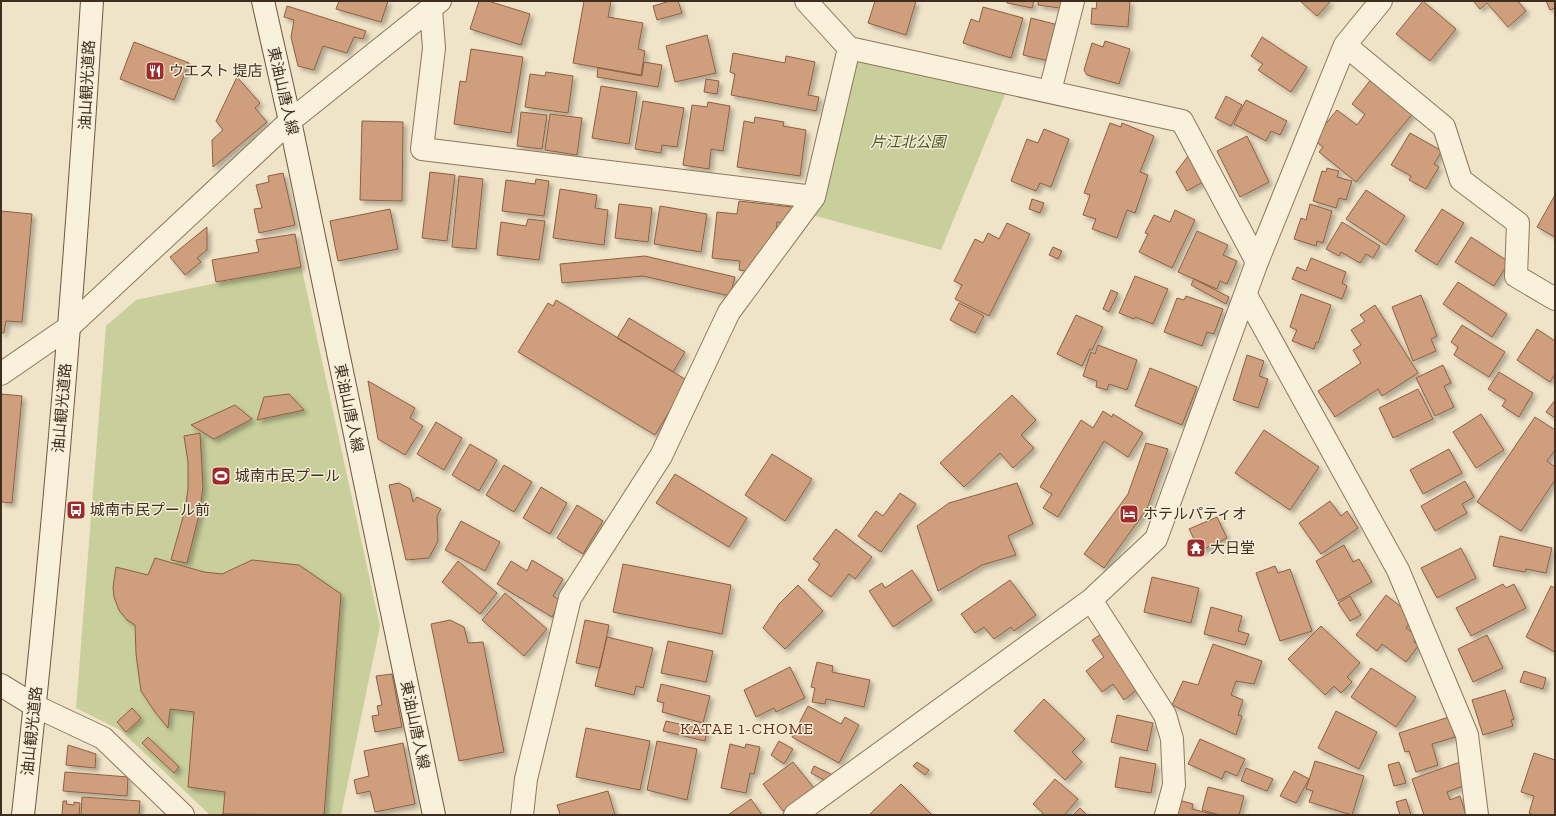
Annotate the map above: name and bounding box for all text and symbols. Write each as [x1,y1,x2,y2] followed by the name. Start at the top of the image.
[76,40,98,130] street label: 油山観光道路
[264,45,302,137] street label: 東油山唐人線
[144,60,166,82] restaurant icon: ウエスト 堤店
[169,62,262,80] place label: ウエスト 堤店
[870,133,947,151] park label: 片江北公園
[49,362,75,454] street label: 油山観光道路
[331,362,367,454] street label: 東油山唐人線
[210,465,232,487] sports icon: 城南市民プール
[235,467,340,485] place label: 城南市民プール
[65,499,87,521] bus stop icon: 城南市民プール前
[90,501,210,519] place label: 城南市民プール前
[1118,503,1140,525] hotel icon: ホテルパティオ
[1143,505,1247,523] place label: ホテルパティオ
[1185,537,1207,559] temple icon: 大日堂
[1210,539,1255,557] place label: 大日堂
[397,679,433,771] street label: 東油山唐人線
[18,685,46,777] street label: 油山観光道路
[680,719,814,738] district label: KATAE 1-CHOME

